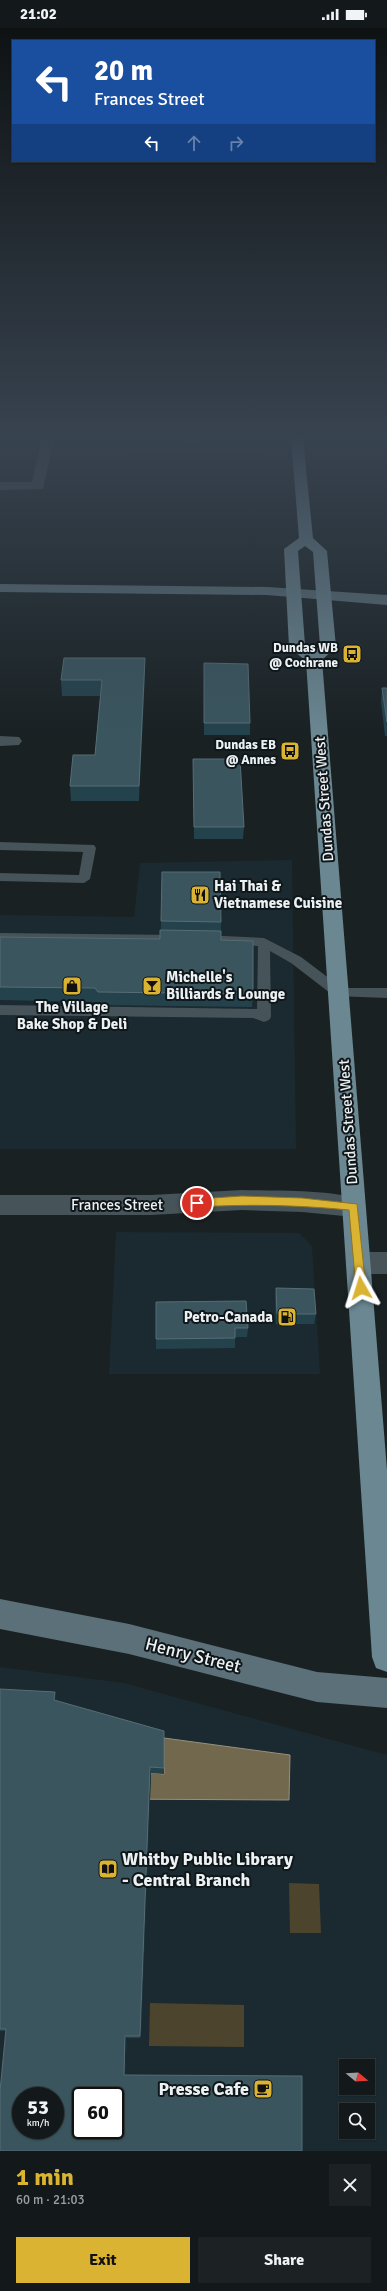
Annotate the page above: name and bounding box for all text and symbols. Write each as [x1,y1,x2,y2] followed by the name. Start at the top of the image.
[20,5,57,23] text: 21:02
[94,54,153,88] text: 20 m
[28,56,80,108] icon: left
[94,88,205,110] text: Frances Street
[141,132,163,154] icon: left
[183,132,205,154] icon: ahead
[225,132,247,154] icon: right
[269,640,339,671] place label: Dundas WB @ Cochrane
[341,643,363,665] bus stop icon: Dundas WB @ Cochrane
[311,736,337,862] street label: Dundas Street West
[215,737,276,768] place label: Dundas EB @ Annes
[279,740,301,762] bus stop icon: Dundas EB @ Annes
[214,877,342,912] place label: Hai Thai & Vietnamese Cuisine
[189,884,211,906] restaurant icon: Hai Thai & Vietnamese Cuisine
[166,968,285,1003] place label: Michelle's Billiards & Lounge
[61,975,83,997] shop icon: The Village Bake Shop & Deli
[141,975,163,997] bar icon: Michelle's Billiards & Lounge
[17,998,127,1033] place label: The Village Bake Shop & Deli
[335,1059,361,1185] street label: Dundas Street West
[180,1186,214,1220] pin
[186,1192,208,1214] icon: arrive
[71,1196,163,1214] street label: Frances Street
[340,1267,382,1309] position arrow
[276,1306,298,1328] fuel station icon: Petro-Canada
[184,1308,273,1326] place label: Petro-Canada
[143,1633,243,1677] street label: Henry Street
[122,1848,293,1891] place label: Whitby Public Library - Central Branch
[97,1858,119,1880] library icon: Whitby Public Library - Central Branch
[339,2059,375,2095] north arrow
[339,2059,375,2139] map controls
[158,2078,249,2100] place label: Presse Cafe
[252,2078,274,2100] cafe icon: Presse Cafe
[72,2087,124,2139] speed limit sign: 60
[27,2095,49,2120] text: 53
[339,2103,375,2139] button: search
[27,2117,49,2129] text: km/h
[16,2162,74,2192] text: 1 min
[329,2164,371,2206] button: close
[16,2192,85,2208] text: 60 m · 21:03
[16,2237,190,2283] button: Exit
[198,2237,371,2283] button: Share

